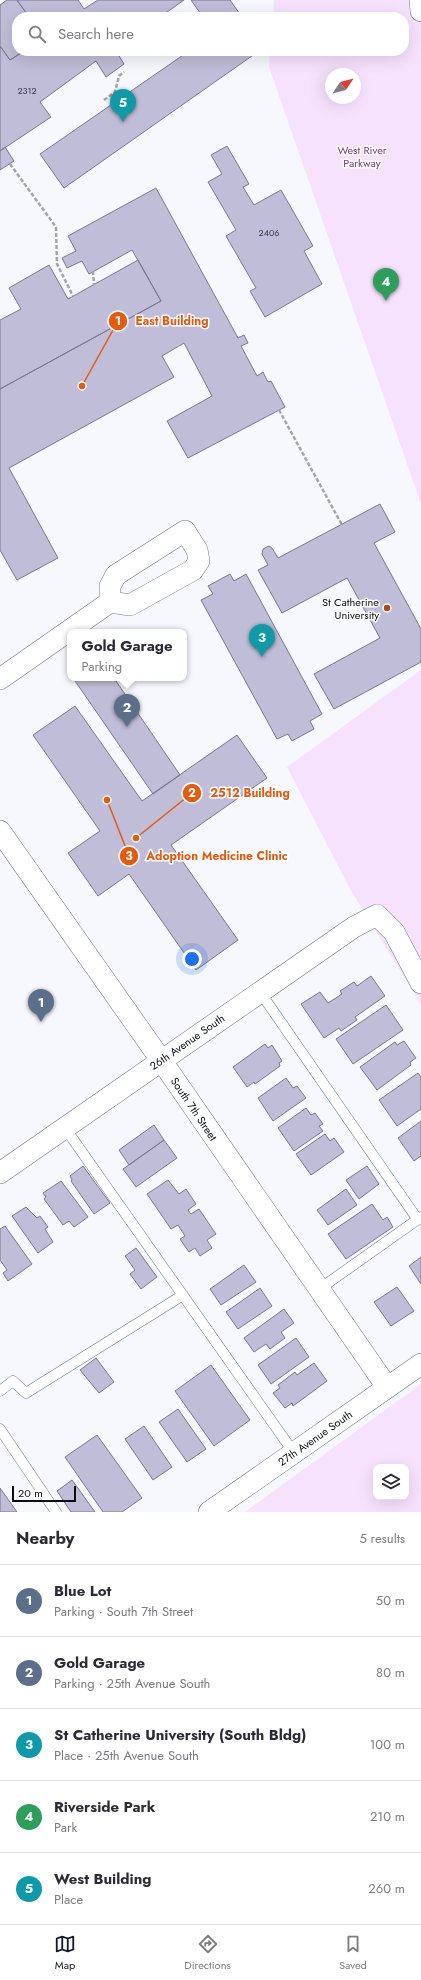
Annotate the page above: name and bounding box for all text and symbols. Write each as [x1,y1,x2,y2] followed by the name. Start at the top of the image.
[12,12,409,56] search box
[26,23,48,45] icon: search
[58,23,134,45] text: Search here
[325,68,361,104] north arrow
[17,84,37,97] house number: 2312
[110,89,136,122] pin: 5
[337,142,387,171] park label: West River Parkway
[259,226,279,239] house number: 2406
[373,268,399,301] pin: 4
[108,309,217,333] callout: East Building
[115,312,121,330] text: 1
[136,312,208,330] text: East Building
[322,594,379,623] place label: St Catherine University
[382,603,392,613] marker: St Catherine University
[249,624,275,657] pin: 3
[67,629,187,681] popup
[81,635,173,657] text: Gold Garage
[81,657,122,676] text: Parking
[114,694,140,727] pin: 2
[182,781,297,805] callout: 2512 Building
[188,784,196,802] text: 2
[210,784,290,802] text: 2512 Building
[119,844,296,868] callout: Adoption Medicine Clinic
[125,847,133,865] text: 3
[145,847,288,865] text: Adoption Medicine Clinic
[182,949,202,969] your location
[28,989,54,1022] pin: 1
[146,1010,228,1074] street label: 26th Avenue South
[167,1074,221,1144] street label: South 7th Street
[275,1406,355,1470] street label: 27th Avenue South
[373,1464,409,1500] map controls
[373,1464,409,1500] button: layers
[12,1484,76,1503] scale bar
[18,1485,43,1501] text: 20 m
[16,1526,74,1550] text: Nearby
[359,1529,405,1548] text: 5 results
[54,1580,111,1602] text: Blue Lot
[26,1591,32,1610] text: 1
[376,1591,405,1610] text: 50 m
[54,1602,193,1621] text: Parking · South 7th Street
[54,1652,145,1674] text: Gold Garage
[25,1663,33,1682] text: 2
[376,1663,405,1682] text: 80 m
[54,1674,210,1693] text: Parking · 25th Avenue South
[54,1724,306,1746] text: St Catherine University (South Bldg)
[25,1735,33,1754] text: 3
[370,1735,405,1754] text: 100 m
[54,1746,199,1765] text: Place · 25th Avenue South
[54,1796,155,1818] text: Riverside Park
[24,1807,34,1826] text: 4
[370,1807,405,1826] text: 210 m
[54,1818,77,1837] text: Park
[54,1868,151,1890] text: West Building
[25,1879,33,1898] text: 5
[368,1879,405,1898] text: 260 m
[54,1890,83,1909] text: Place
[54,1933,76,1973] tab: Map
[184,1933,231,1973] tab: Directions
[339,1933,367,1973] tab: Saved

